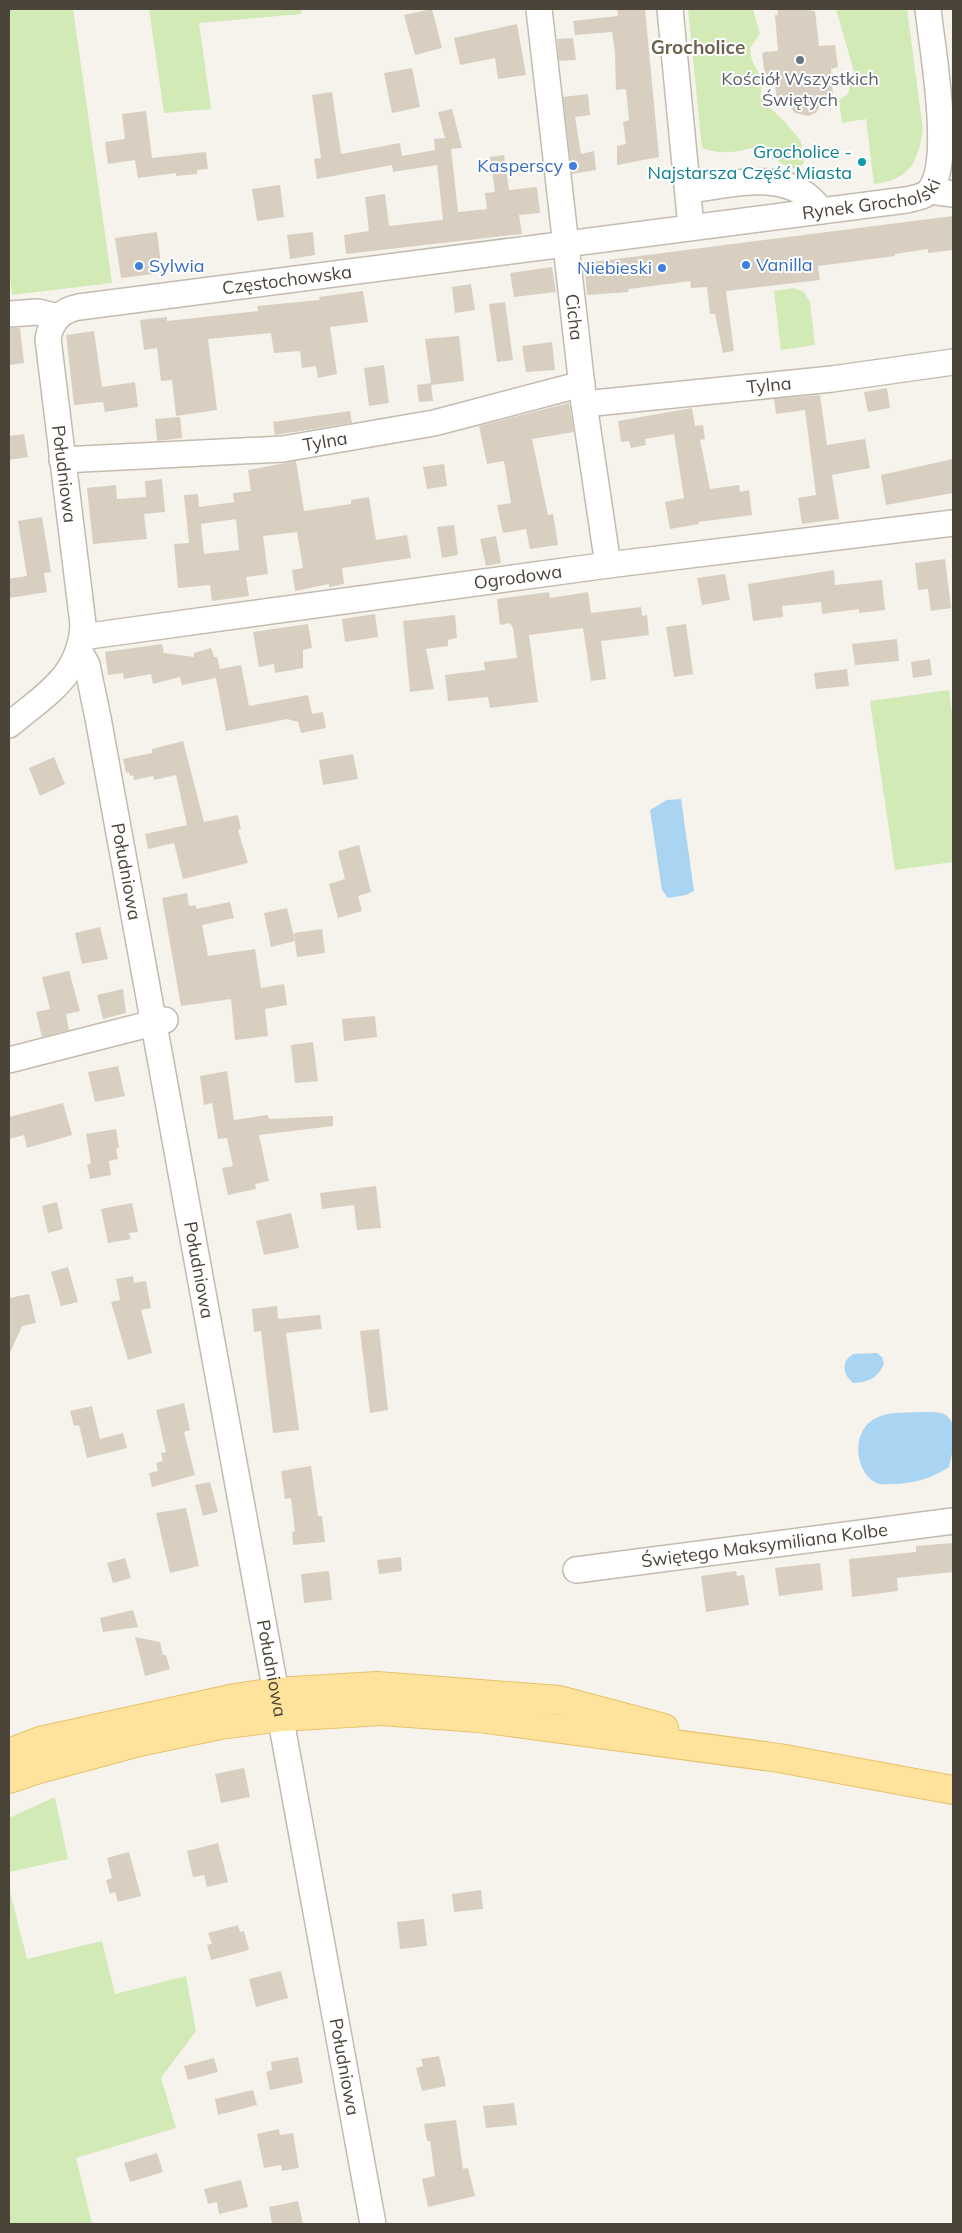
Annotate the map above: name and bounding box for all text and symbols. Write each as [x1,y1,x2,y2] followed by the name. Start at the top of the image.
[651,35,745,59] district label: Grocholice
[794,54,806,66] marker: Kościół Wszystkich Świętych
[721,67,879,111] place label: Kościół Wszystkich Świętych
[648,140,852,184] place label: Grocholice - Najstarsza Część Miasta
[477,154,563,177] place label: Kasperscy
[856,156,868,168] marker: Grocholice - Najstarsza Część Miasta
[567,160,579,172] marker: Kasperscy
[801,175,946,224] street label: Rynek Grocholski
[756,253,813,276] place label: Vanilla
[149,254,205,277] place label: Sylwia
[577,256,652,279] place label: Niebieski
[740,259,752,271] marker: Vanilla
[133,260,145,272] marker: Sylwia
[221,260,353,299] street label: Częstochowska
[656,262,668,274] marker: Niebieski
[561,292,589,342] street label: Cicha
[746,371,793,399] street label: Tylna
[47,424,82,524] street label: Południowa
[301,426,349,456] street label: Tylna
[472,559,563,594] street label: Ogrodowa
[106,821,147,922] street label: Południowa
[179,1219,219,1320] street label: Południowa
[640,1518,889,1572] street label: Świętego Maksymiliana Kolbe
[252,1618,292,1719] street label: Południowa
[325,2016,365,2117] street label: Południowa

